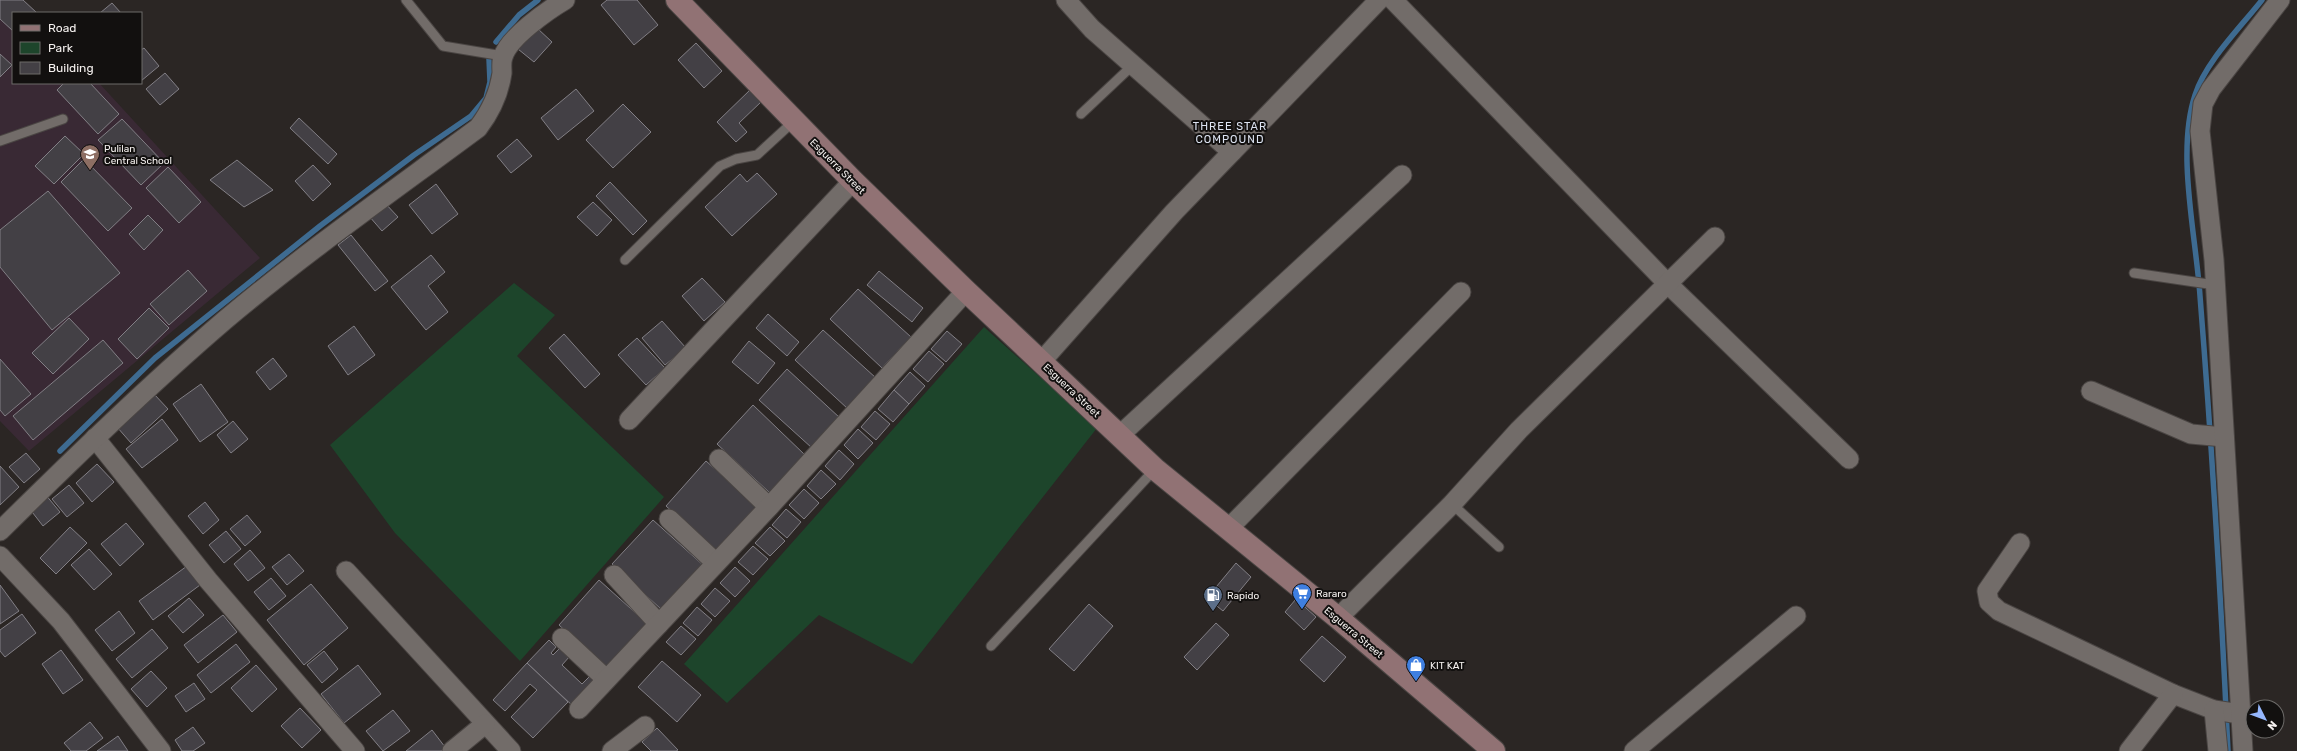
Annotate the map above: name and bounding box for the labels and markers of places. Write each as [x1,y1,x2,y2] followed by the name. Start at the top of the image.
[79,143,101,171] school or university icon: Pulilan Central School
[104,143,172,167] place label: Pulilan Central School
[1291,582,1313,610] supermarket icon: Rararo
[1202,584,1224,612] fuel station icon: Rapido
[1316,588,1347,600] place label: Rararo
[1227,590,1259,602] place label: Rapido
[1405,654,1427,682] shop icon: KIT KAT
[1430,660,1465,672] place label: KIT KAT

